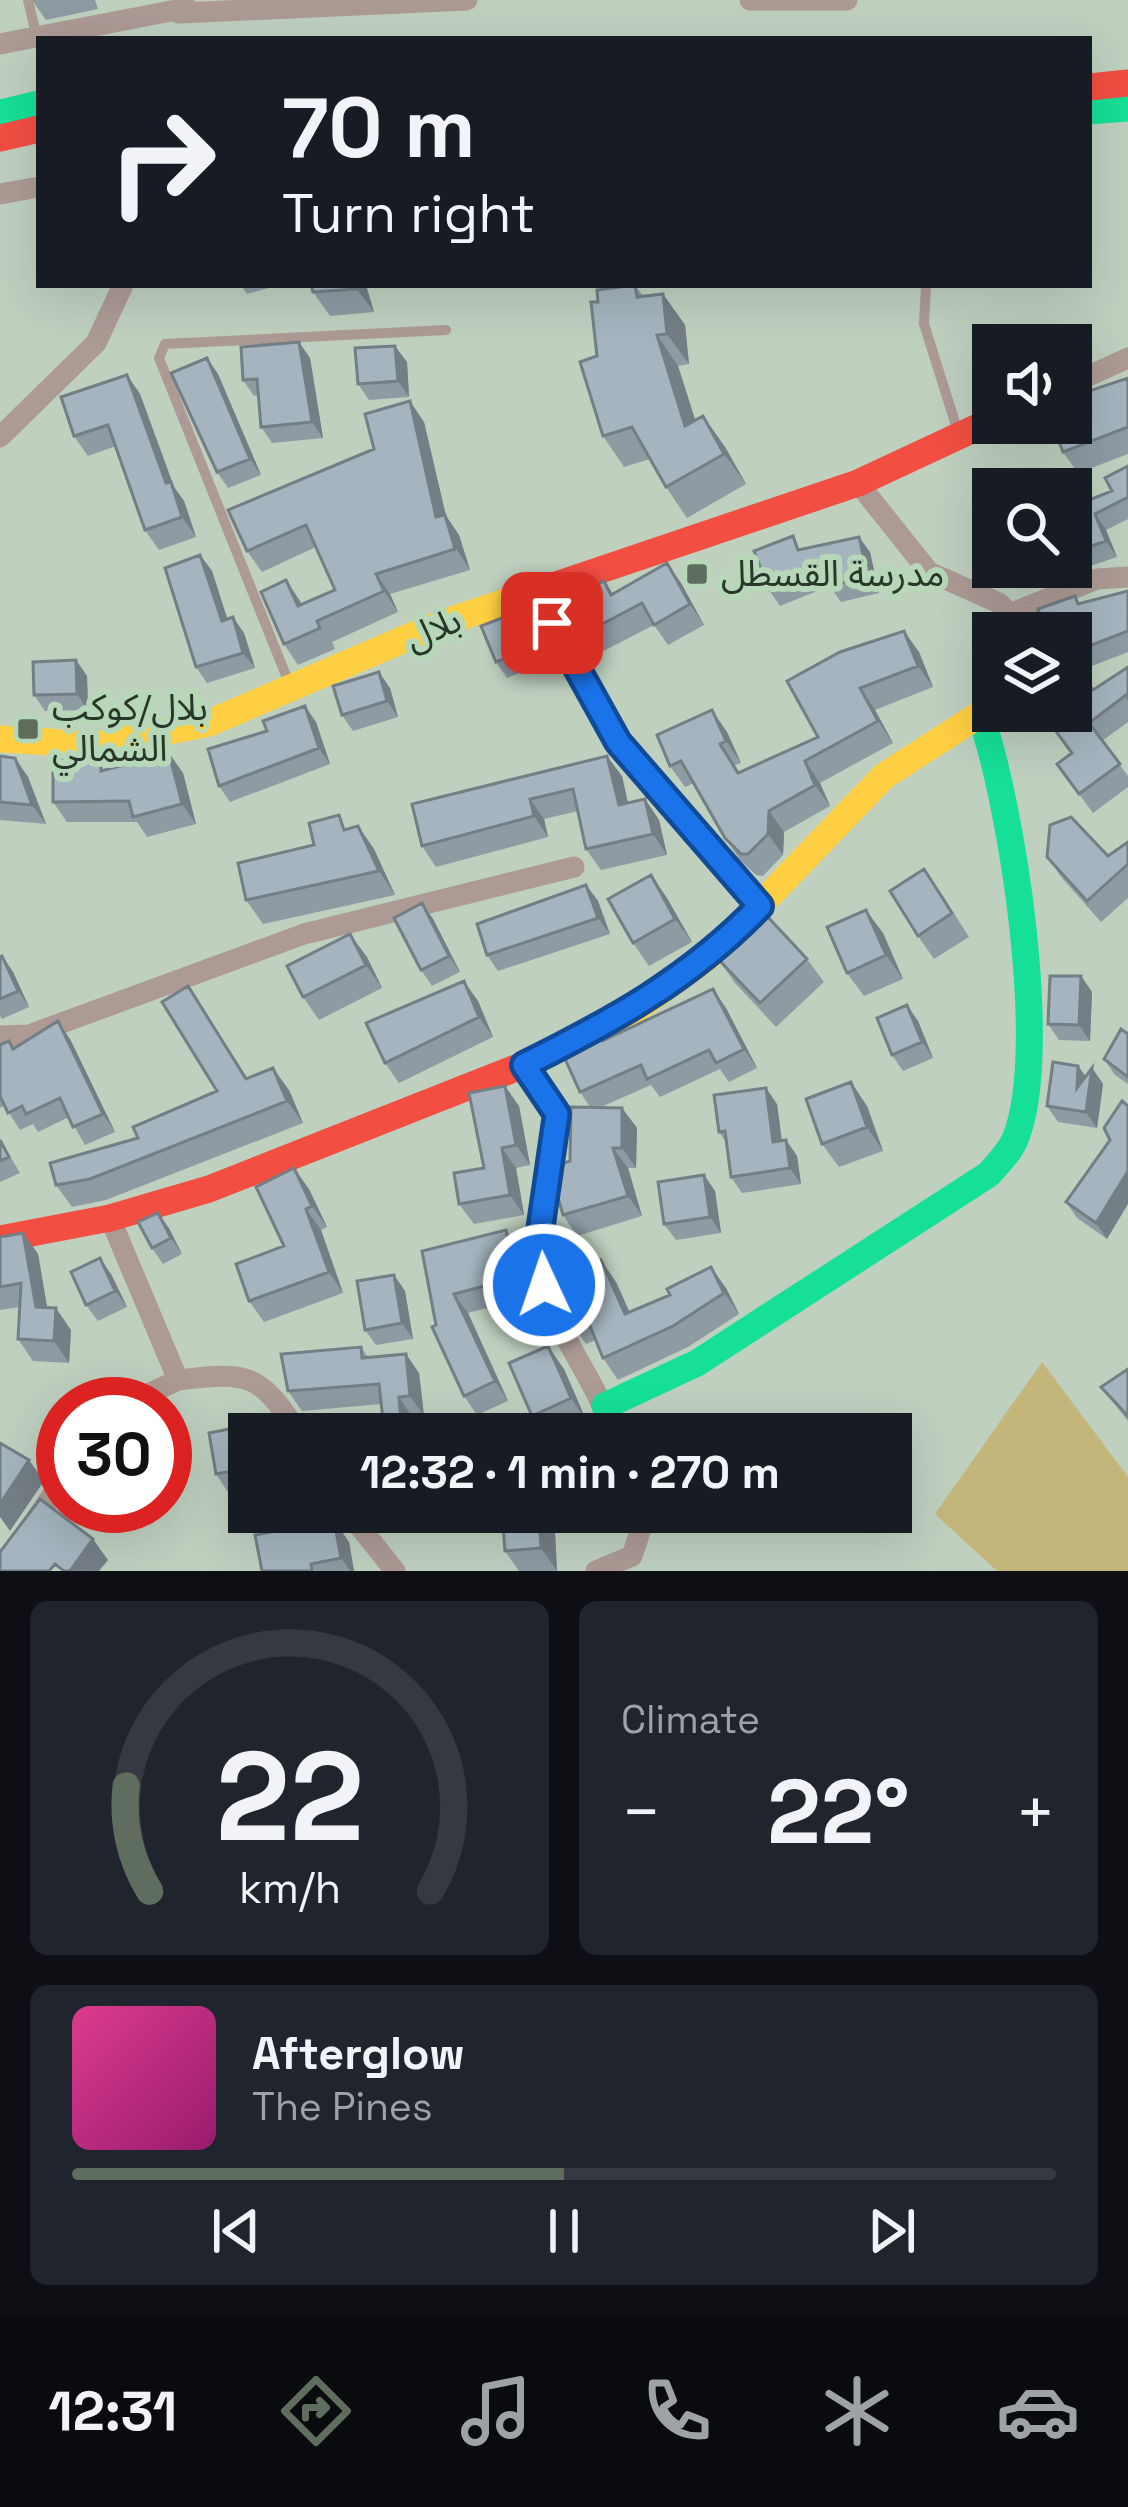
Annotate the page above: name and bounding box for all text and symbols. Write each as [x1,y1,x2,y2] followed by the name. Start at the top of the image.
[282,74,476,182] text: 70 m
[84,84,240,240] icon: right
[282,179,535,248] text: Turn right
[972,324,1092,732] map controls
[972,324,1092,444] button: sound
[972,468,1092,588] button: search
[721,551,944,597] place label: مدرسة القسطل
[684,561,710,587] marker: مدرسة القسطل
[501,572,603,674] pin
[519,590,585,656] icon: arrive
[398,597,468,661] street label: بلال
[972,612,1092,732] button: layers
[52,685,208,776] place label: بلال/كوكب الشمالي
[15,716,41,742] marker: بلال/كوكب الشمالي
[481,1222,607,1348] position arrow
[36,1377,192,1533] speed limit sign: 30
[360,1444,780,1501] text: 12:32 · 1 min · 270 m
[621,1695,760,1744] text: Climate
[215,1717,364,1876] text: 22
[767,1754,910,1869] text: 22°
[621,1770,662,1854] text: −
[1015,1770,1056,1854] text: +
[238,1861,341,1916] text: km/h
[252,2025,465,2082] text: Afterglow
[252,2082,433,2131] text: The Pines
[203,2198,269,2264] icon: previous
[531,2198,597,2264] icon: pause
[859,2198,925,2264] icon: next
[274,2369,358,2453] icon: directions
[454,2369,538,2453] icon: music
[635,2369,719,2453] icon: phone
[815,2369,899,2453] icon: climate
[996,2369,1080,2453] icon: car
[48,2377,177,2446] text: 12:31

